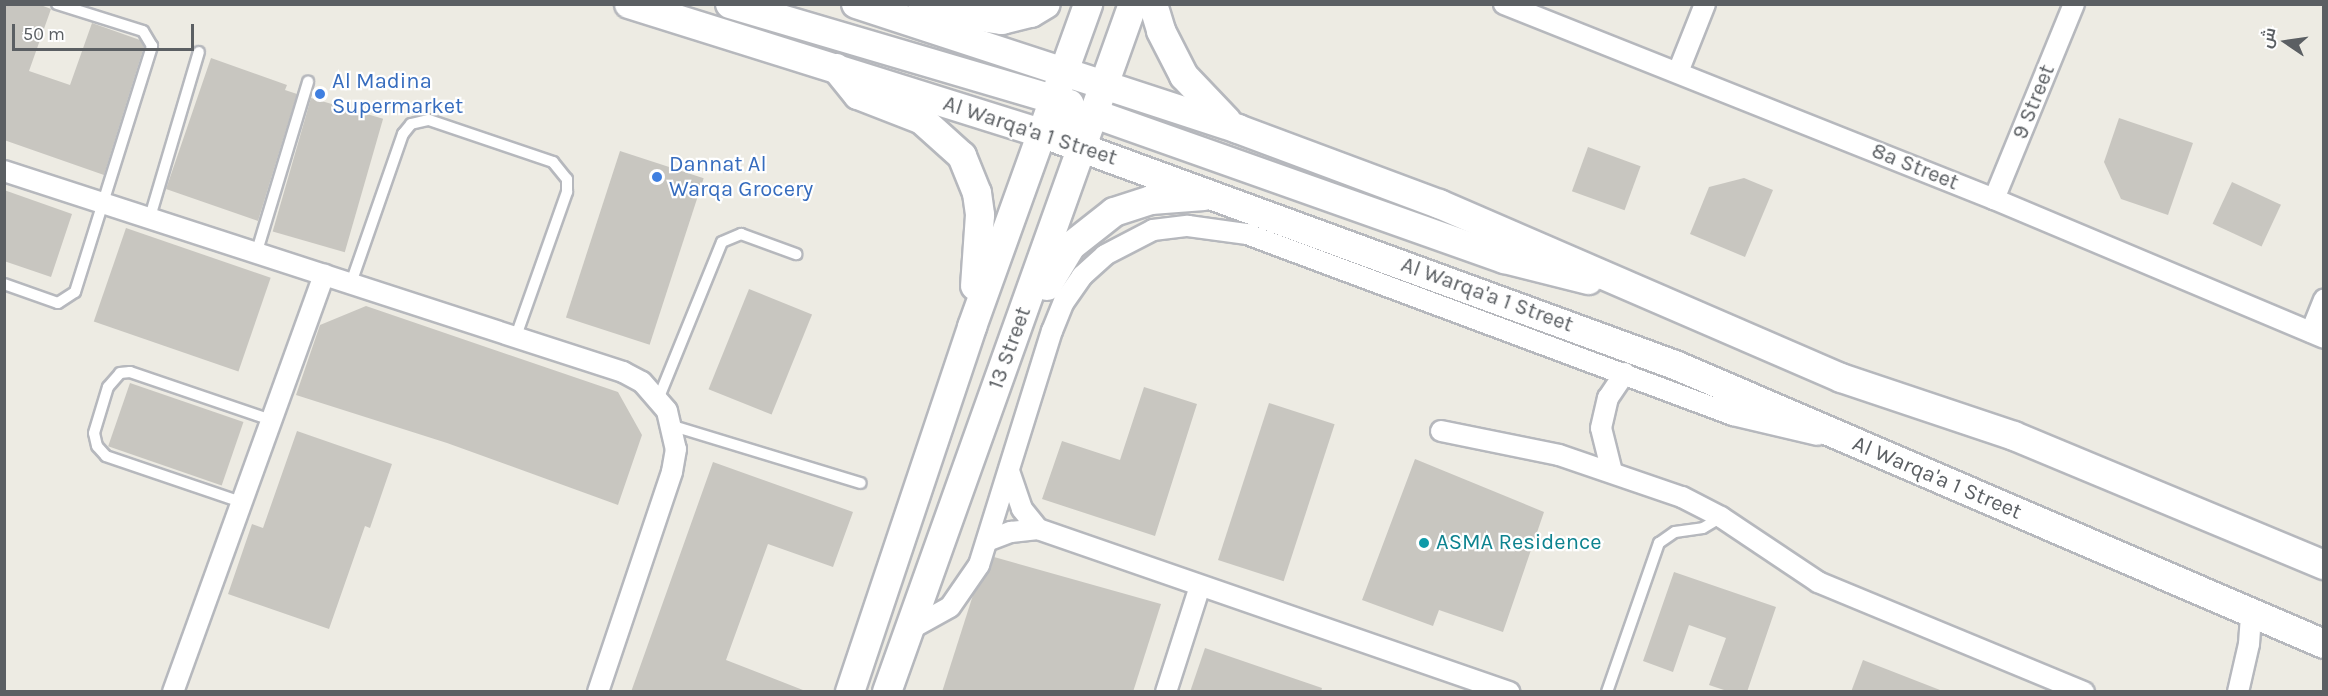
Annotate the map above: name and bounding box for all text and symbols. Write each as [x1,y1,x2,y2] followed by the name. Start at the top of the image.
[15,12,196,50] scale bar
[2256,12,2316,72] north arrow
[23,23,65,45] text: 50 m
[2256,26,2280,50] text: ش
[2007,61,2061,143] street label: 9 Street
[332,68,463,119] place label: Al Madina Supermarket
[313,87,327,101] marker: Al Madina Supermarket
[940,90,1120,172] street label: Al Warqa'a 1 Street
[1868,138,1962,196] street label: 8a Street
[669,151,813,202] place label: Dannat Al Warqa Grocery
[650,170,664,184] marker: Dannat Al Warqa Grocery
[1397,252,1577,338] street label: Al Warqa'a 1 Street
[983,303,1037,393] street label: 13 Street
[1848,430,2026,526] street label: Al Warqa'a 1 Street
[1436,530,1602,556] place label: ASMA Residence
[1417,536,1431,550] marker: ASMA Residence

